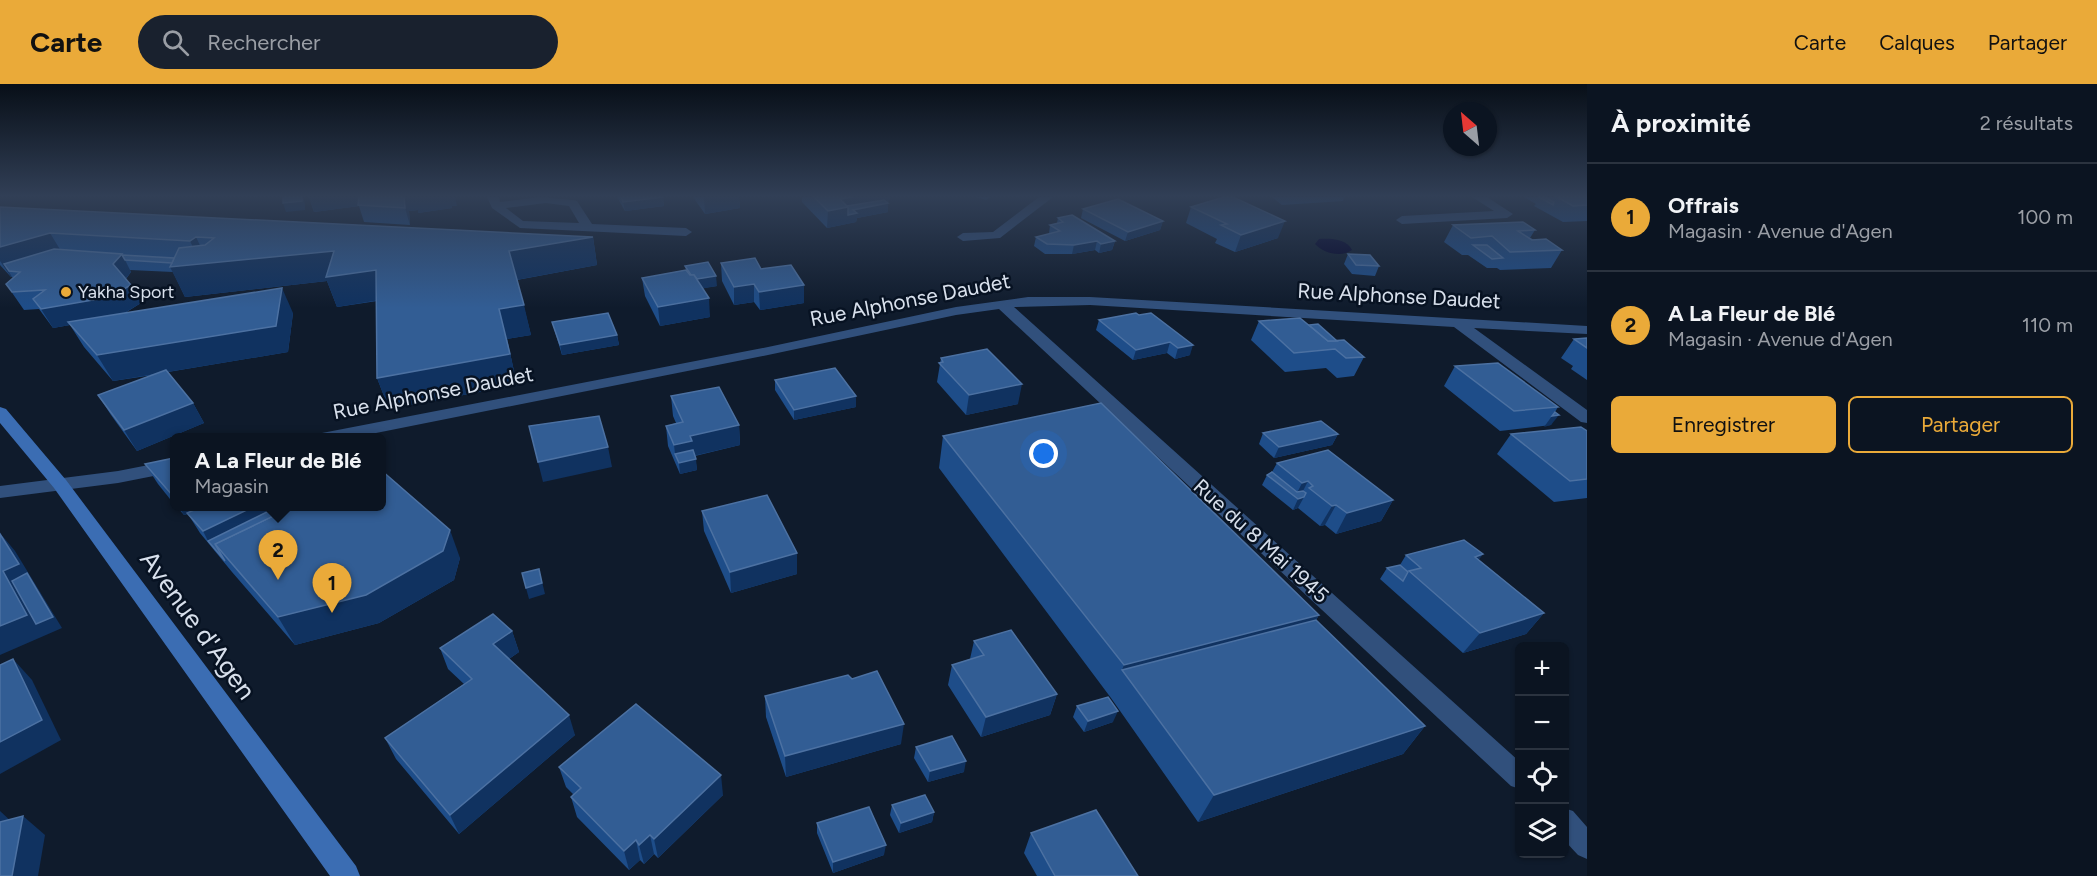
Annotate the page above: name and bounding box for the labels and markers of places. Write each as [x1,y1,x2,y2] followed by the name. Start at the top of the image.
[78,281,175,303] place label: Yakha Sport
[59,285,73,299] marker: Yakha Sport
[258,530,298,580] pin: 2
[312,564,352,613] pin: 1

